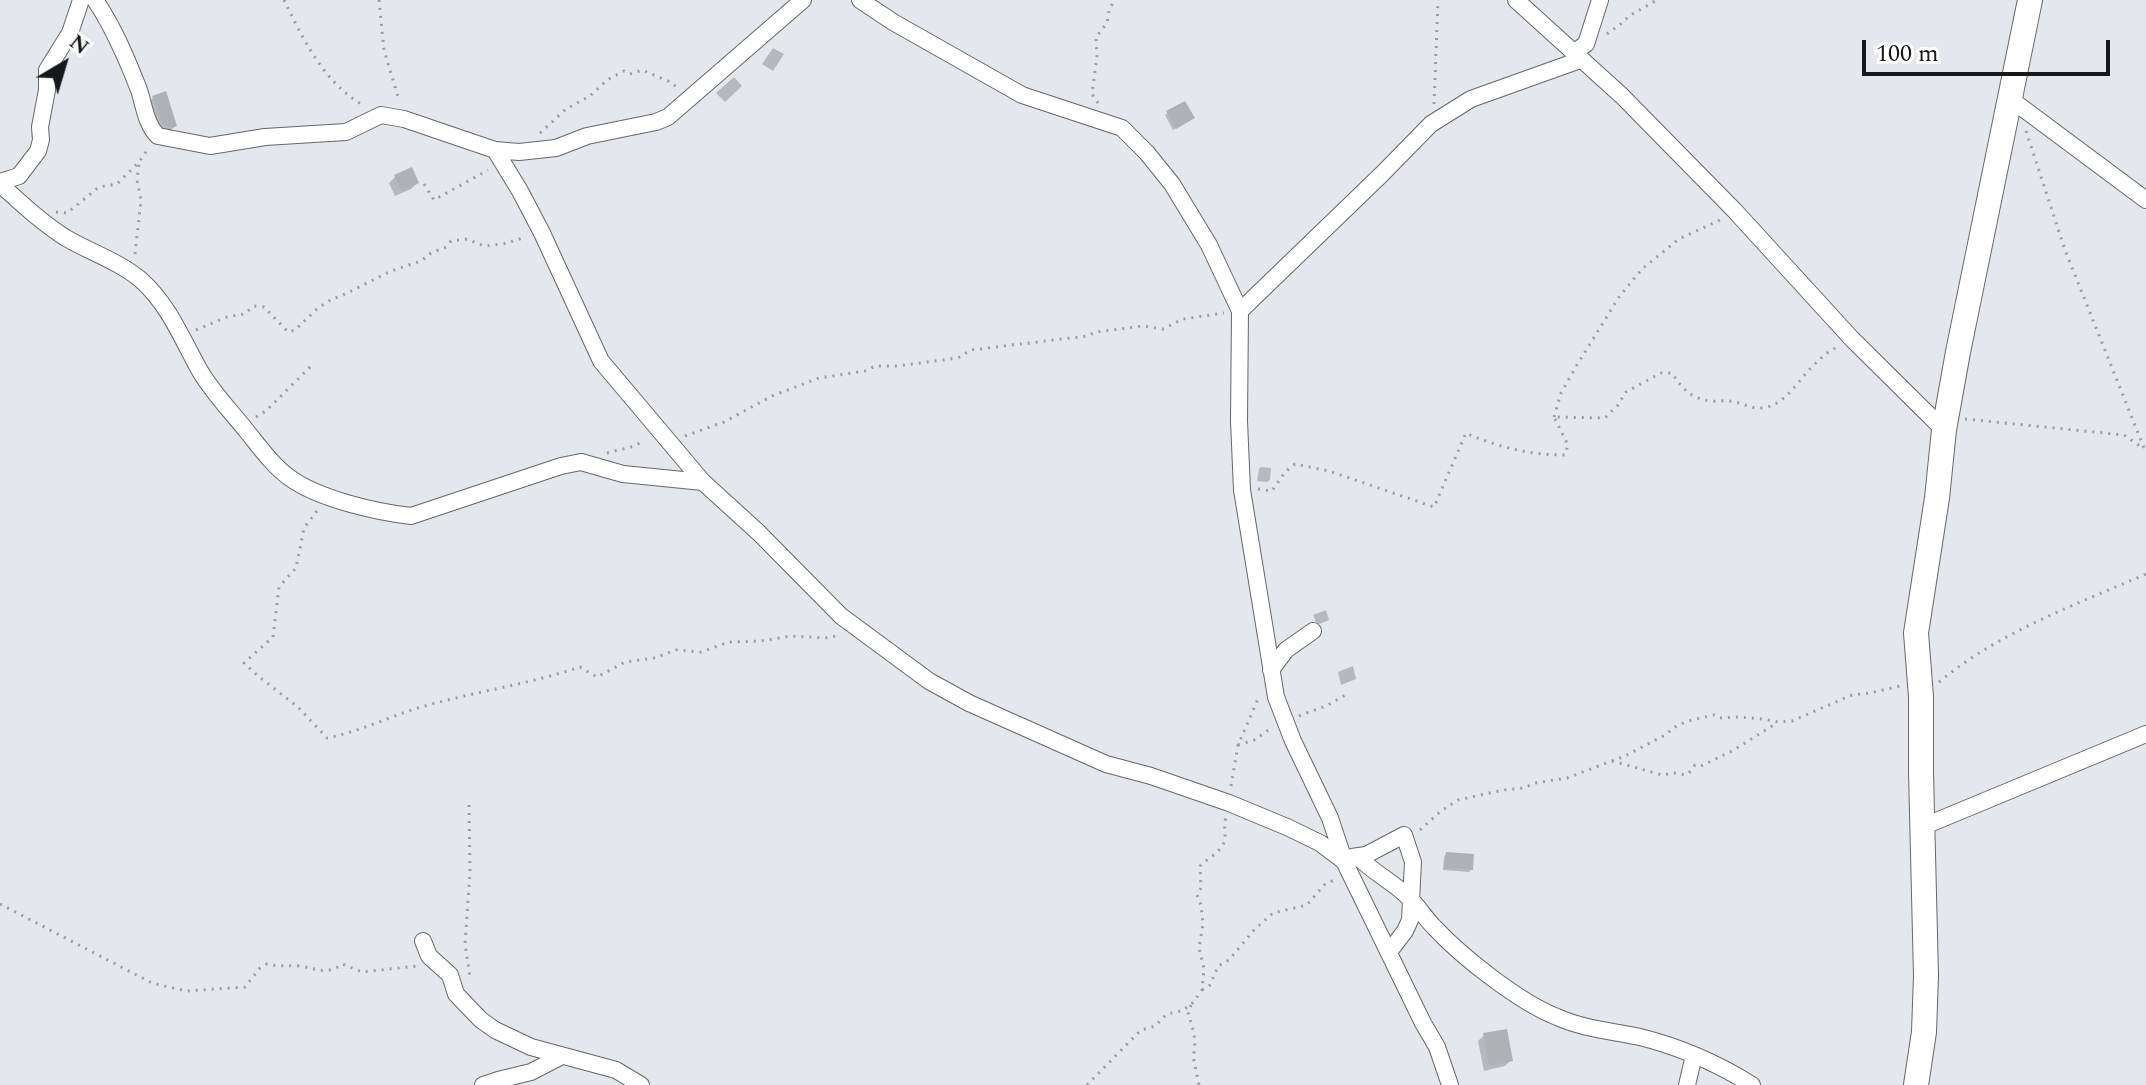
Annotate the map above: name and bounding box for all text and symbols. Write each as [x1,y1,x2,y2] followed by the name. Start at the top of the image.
[24,24,104,104] north arrow
[1866,24,2114,74] scale bar
[62,26,96,63] text: N
[1876,36,1939,72] text: 100 m

